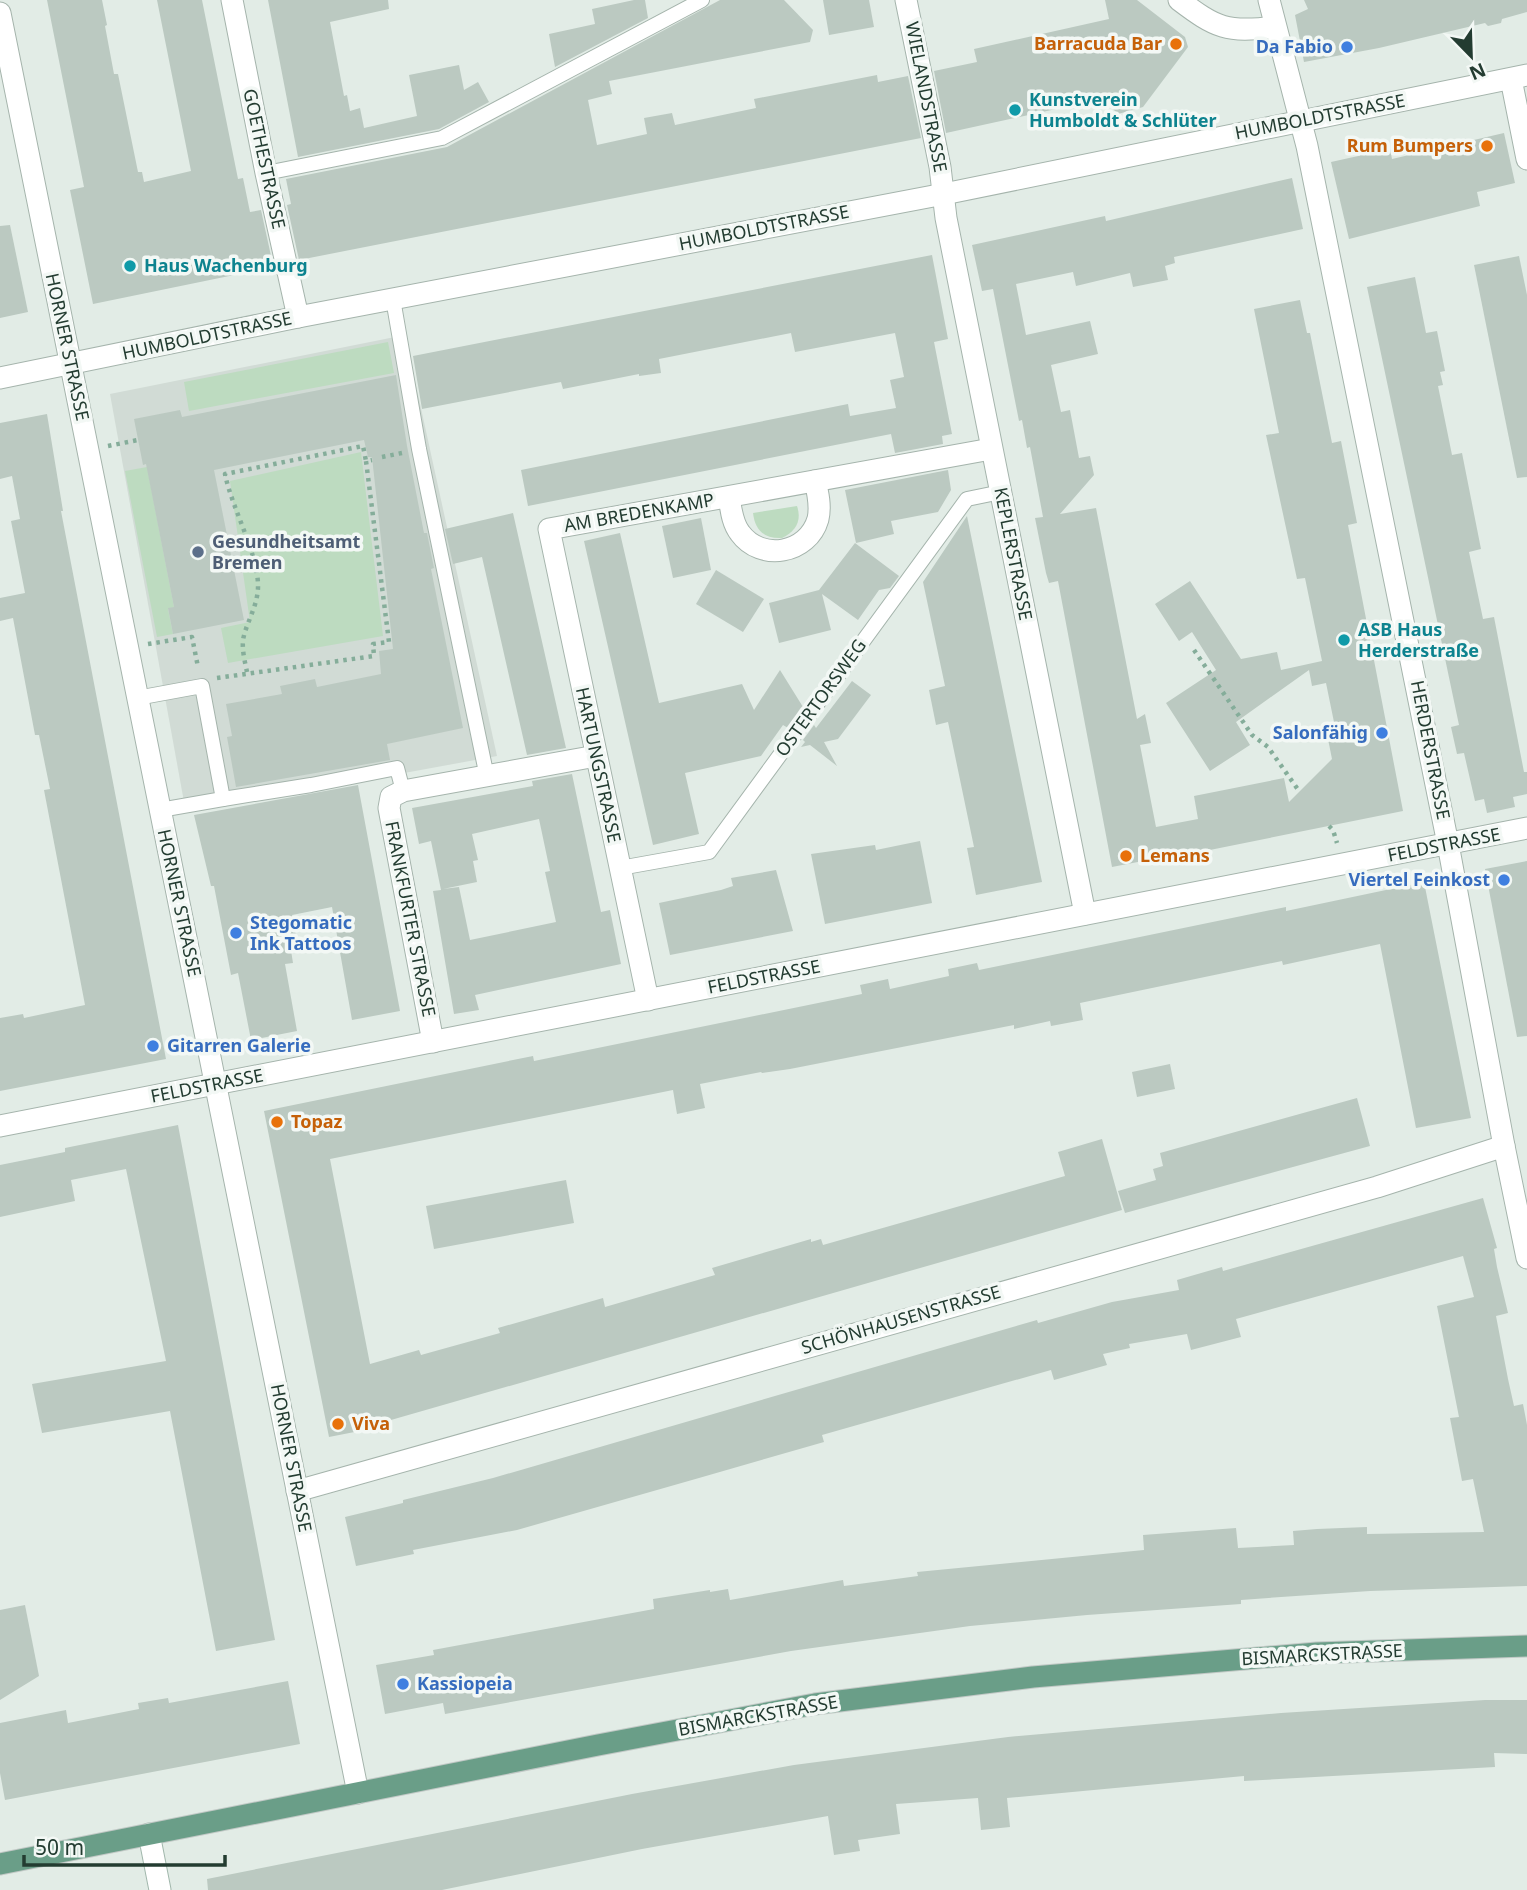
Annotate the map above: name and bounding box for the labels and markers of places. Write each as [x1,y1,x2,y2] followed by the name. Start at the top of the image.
[1034,31,1162,55] place label: Barracuda Bar
[1256,34,1333,58] place label: Da Fabio
[1168,36,1184,52] marker: Barracuda Bar
[1339,39,1355,55] marker: Da Fabio
[1029,87,1217,132] place label: Kunstverein Humboldt & Schlüter
[1007,102,1023,118] marker: Kunstverein Humboldt & Schlüter
[1347,133,1473,157] place label: Rum Bumpers
[1479,138,1495,154] marker: Rum Bumpers
[144,253,308,277] place label: Haus Wachenburg
[122,258,138,274] marker: Haus Wachenburg
[212,529,361,574] place label: Gesundheitsamt Bremen
[190,544,206,560] marker: Gesundheitsamt Bremen
[1358,617,1479,662] place label: ASB Haus Herderstraße
[1336,632,1352,648] marker: ASB Haus Herderstraße
[1273,720,1368,744] place label: Salonfähig
[1374,725,1390,741] marker: Salonfähig
[1140,843,1210,867] place label: Lemans
[1118,848,1134,864] marker: Lemans
[1349,867,1490,891] place label: Viertel Feinkost
[1496,872,1512,888] marker: Viertel Feinkost
[250,910,352,955] place label: Stegomatic Ink Tattoos
[228,925,244,941] marker: Stegomatic Ink Tattoos
[167,1033,311,1057] place label: Gitarren Galerie
[145,1038,161,1054] marker: Gitarren Galerie
[291,1109,343,1133] place label: Topaz
[269,1114,285,1130] marker: Topaz
[352,1411,390,1435] place label: Viva
[330,1416,346,1432] marker: Viva
[417,1671,513,1695] place label: Kassiopeia
[395,1676,411,1692] marker: Kassiopeia

